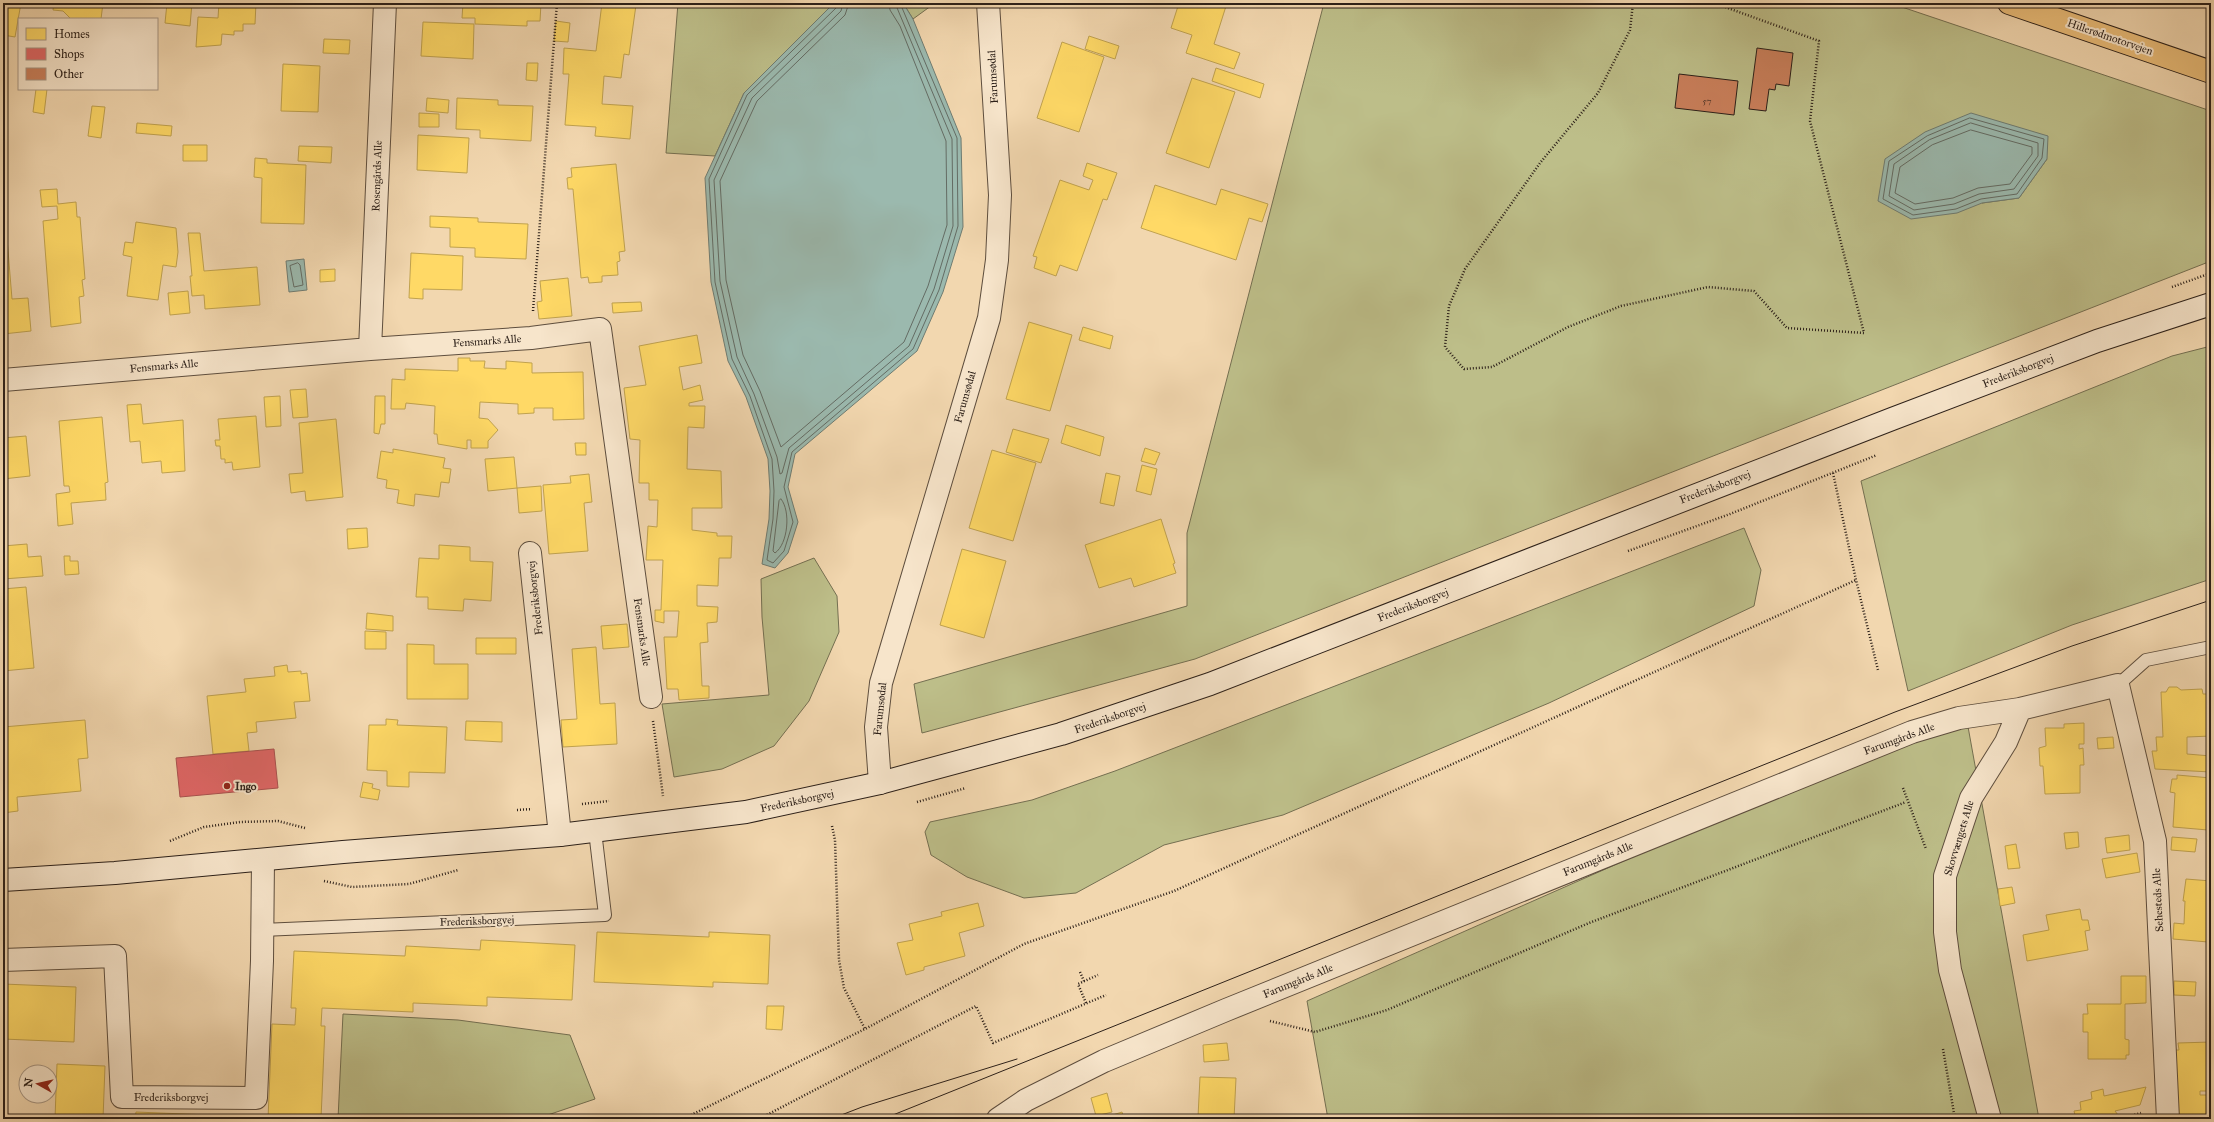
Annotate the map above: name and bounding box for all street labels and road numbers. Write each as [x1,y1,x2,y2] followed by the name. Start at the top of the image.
[2065,16,2155,58] street label: Hillerødmotorvejen
[985,50,1001,104] street label: Farumsødal
[369,140,385,212] street label: Rosengårds Alle
[452,332,522,350] street label: Fensmarks Alle
[1981,352,2055,390] street label: Frederiksborgvej
[129,356,199,375] street label: Fensmarks Alle
[951,369,979,425] street label: Farumsødal
[1678,468,1752,506] street label: Frederiksborgvej
[525,560,545,636] street label: Frederiksborgvej
[1376,586,1450,624] street label: Frederiksborgvej
[631,597,653,667] street label: Fensmarks Alle
[871,682,889,736] street label: Farumsødal
[1073,700,1147,736] street label: Frederiksborgvej
[1862,720,1937,758] street label: Farumgårds Alle
[759,787,835,815] street label: Frederiksborgvej
[1941,798,1977,877] street label: Skovvængets Alle
[1561,839,1635,879] street label: Farumgårds Alle
[2150,867,2166,932] street label: Sehesteds Alle
[439,913,515,929] street label: Frederiksborgvej
[1261,961,1335,1001] street label: Farumgårds Alle
[134,1091,208,1104] street label: Frederiksborgvej

